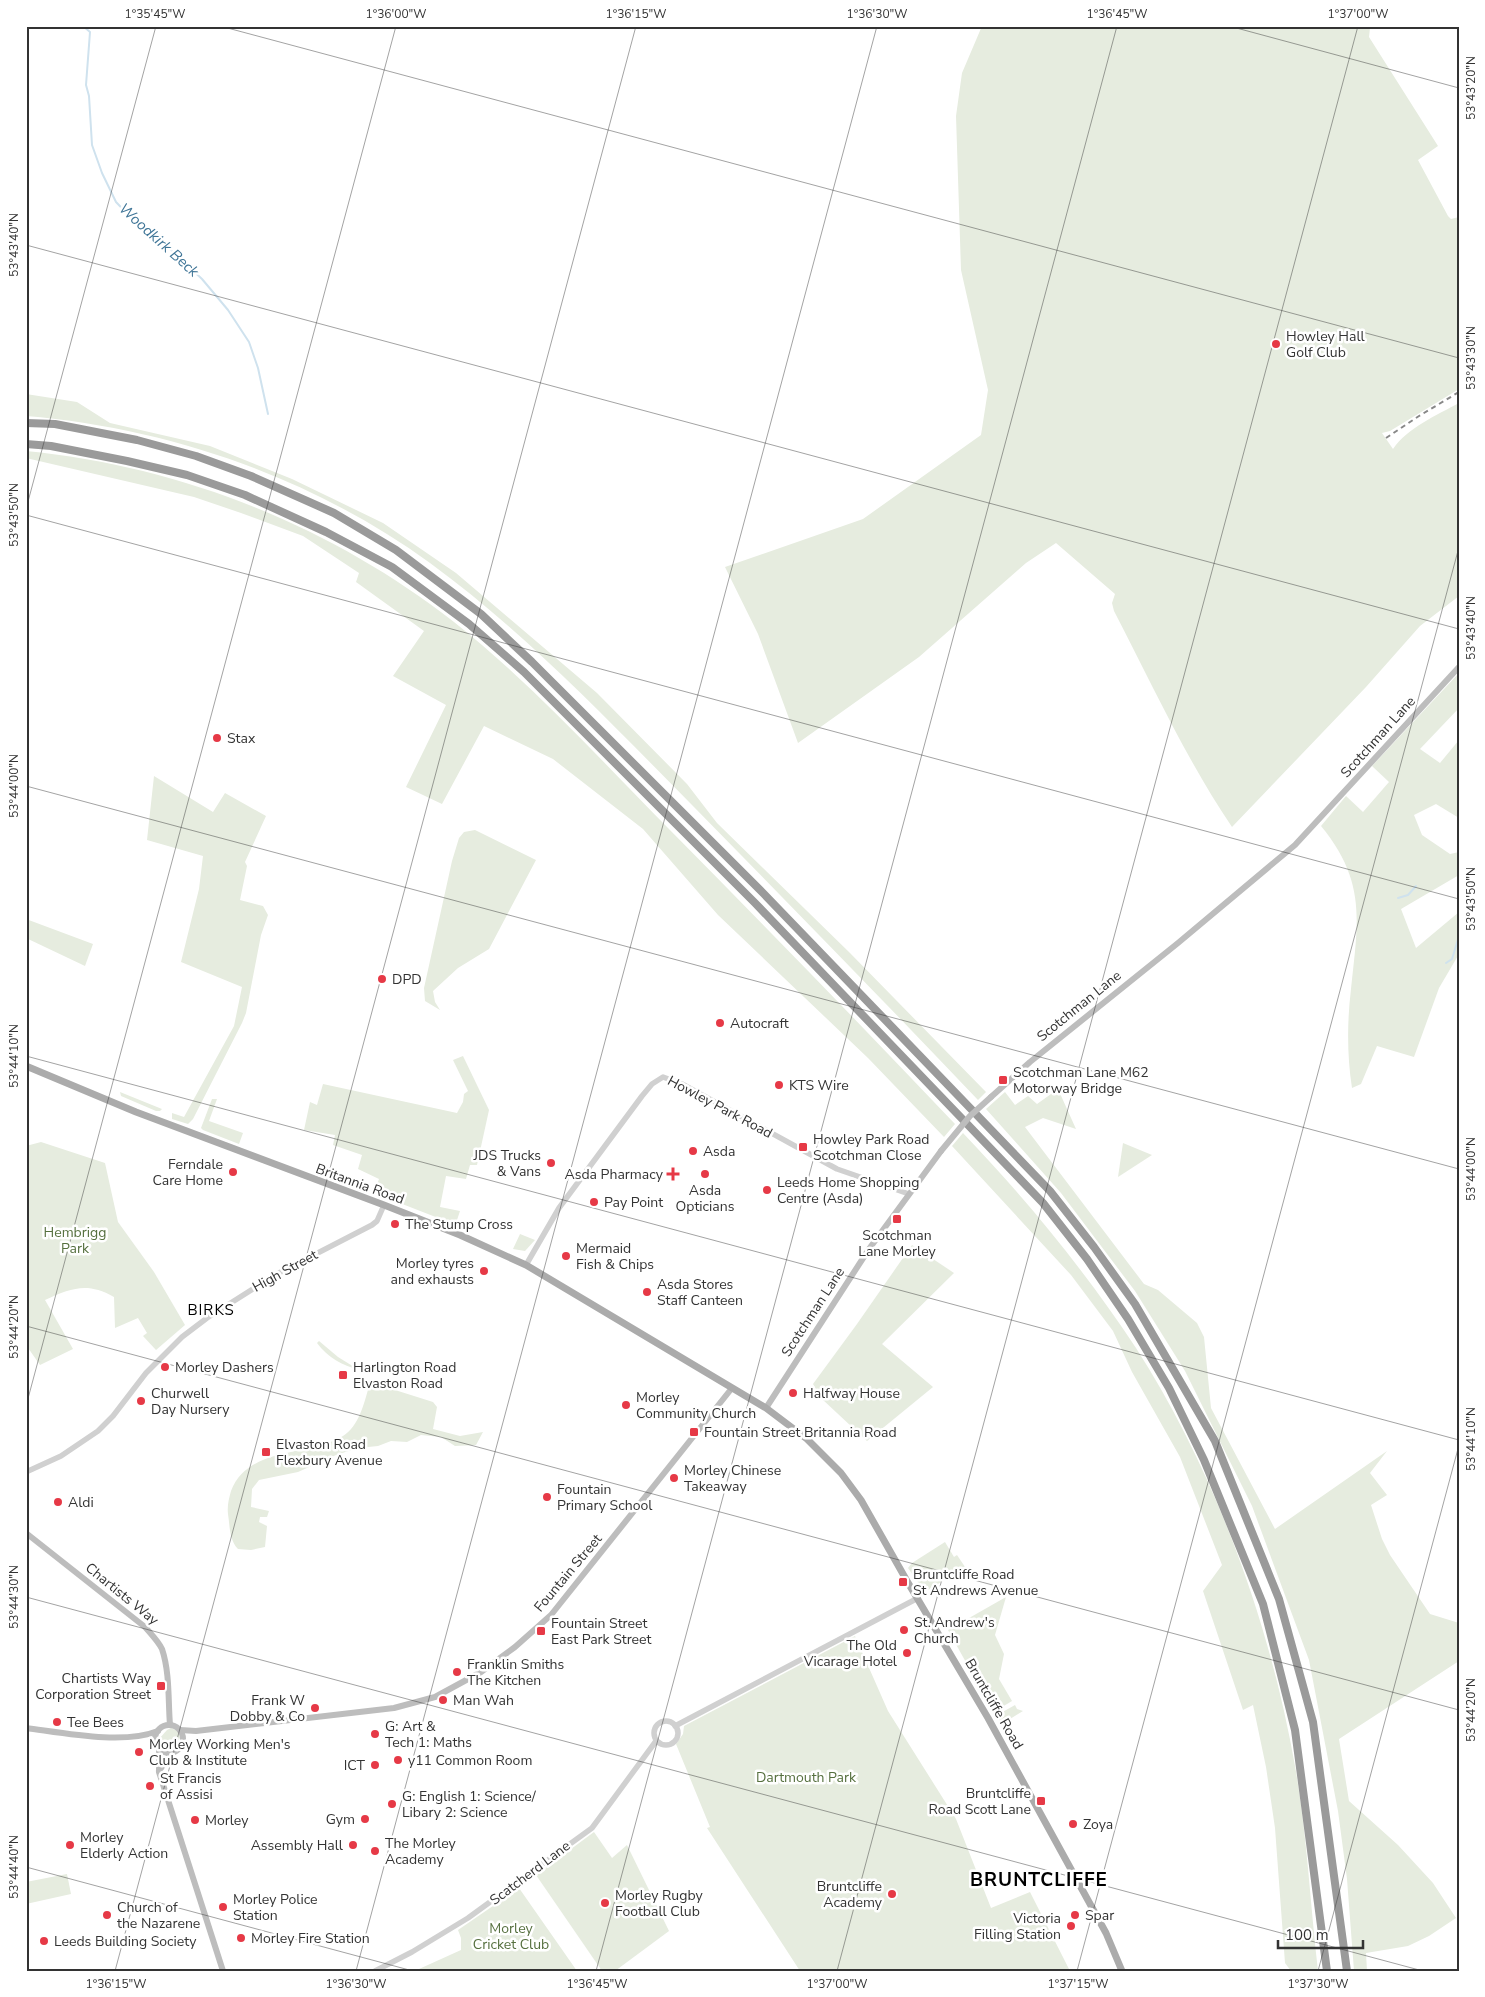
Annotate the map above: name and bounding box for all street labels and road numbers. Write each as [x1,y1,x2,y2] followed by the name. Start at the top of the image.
[1336,692,1420,782] street label: Scotchman Lane
[1033,966,1125,1046] street label: Scotchman Lane
[664,1071,776,1143] street label: Howley Park Road
[313,1159,407,1209] street label: Britannia Road
[249,1245,321,1297] street label: High Street
[777,1264,849,1360] street label: Scotchman Lane
[530,1530,606,1616] street label: Fountain Street
[81,1558,163,1630] street label: Chartists Way
[960,1655,1028,1753] street label: Bruntcliffe Road
[486,1836,574,1910] street label: Scatcherd Lane

